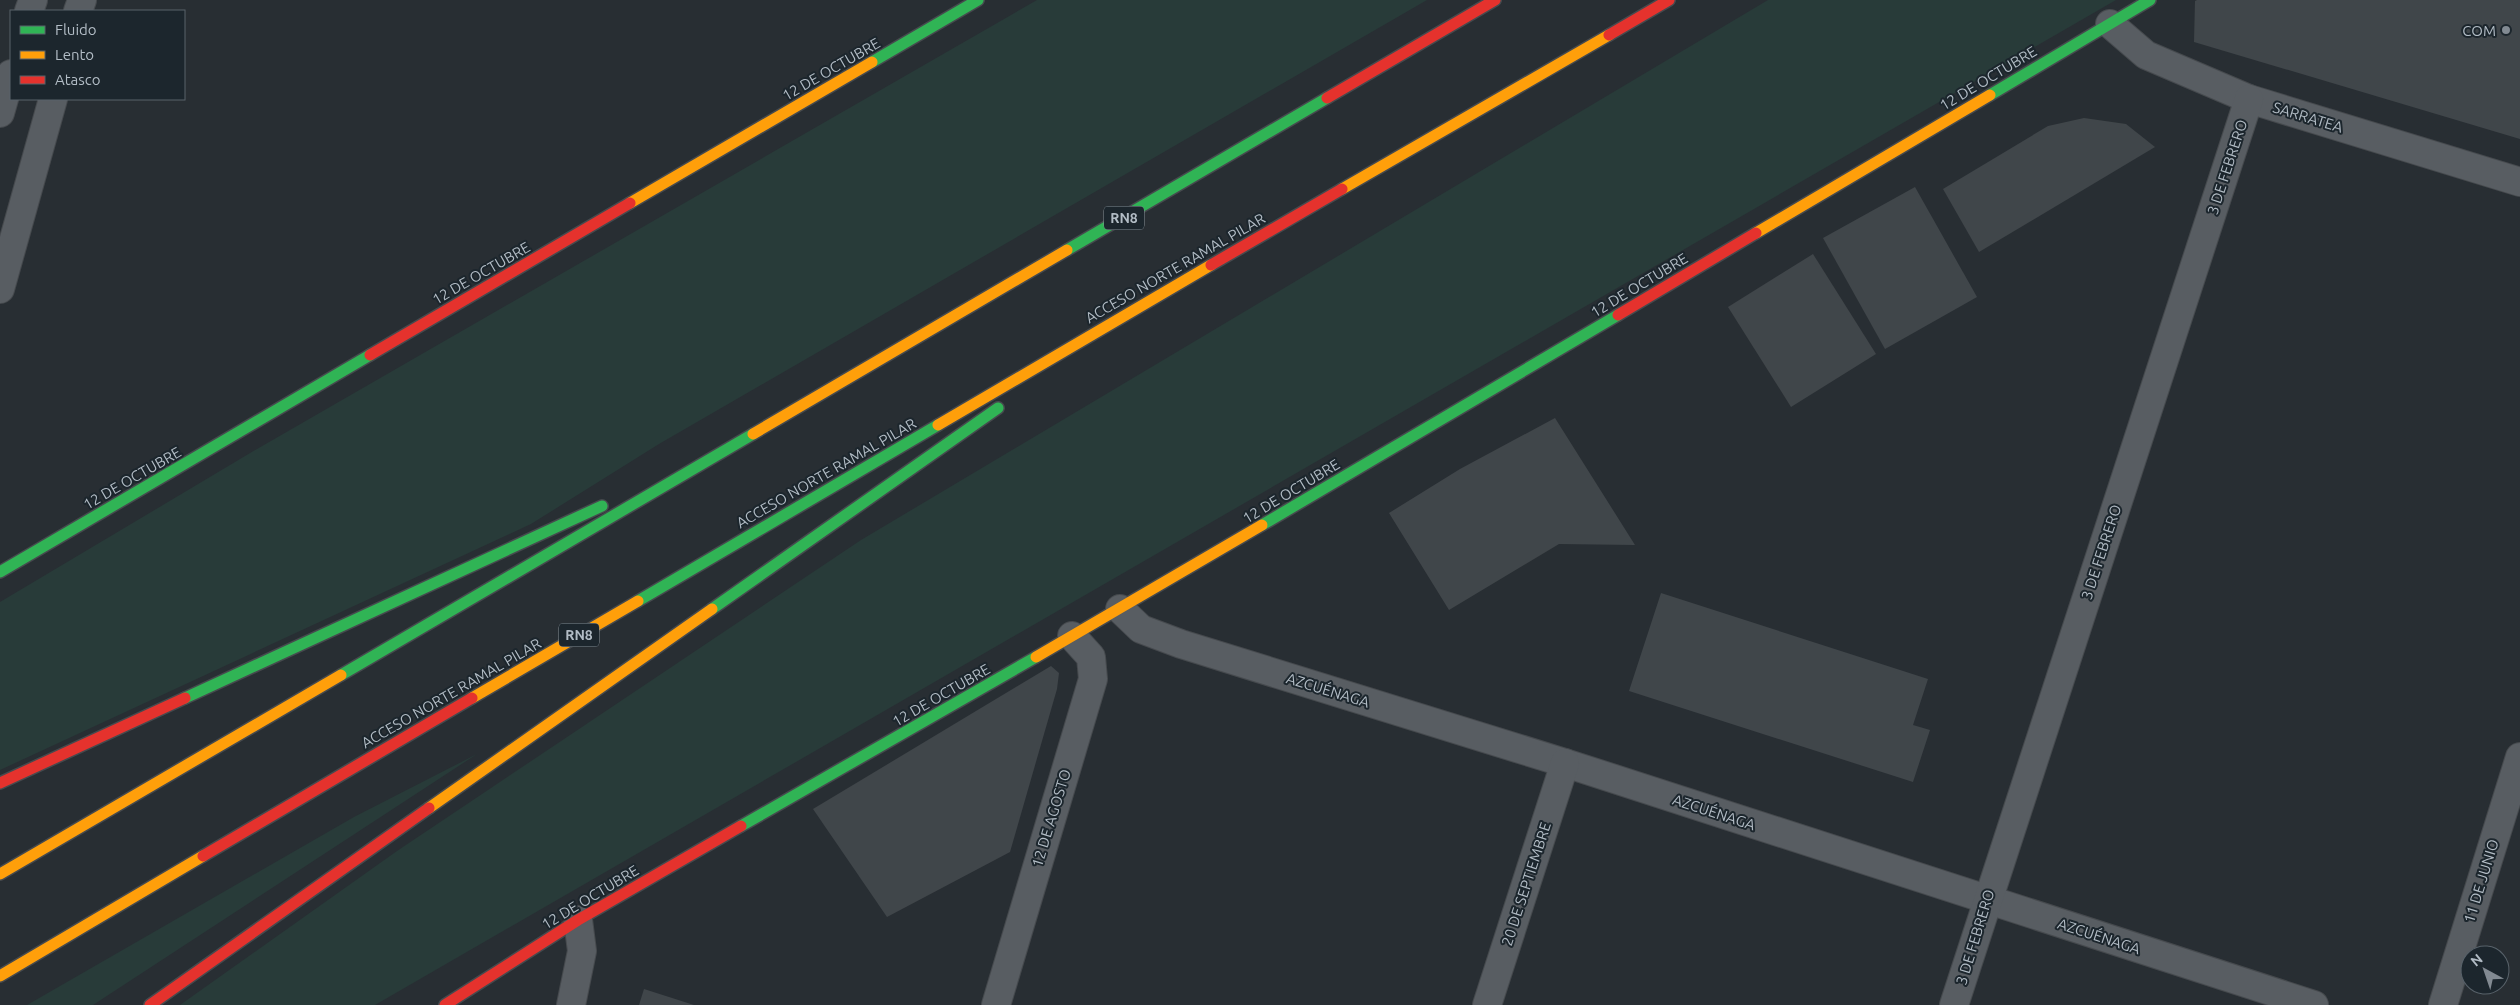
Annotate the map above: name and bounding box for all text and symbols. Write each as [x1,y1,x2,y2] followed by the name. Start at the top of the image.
[10,10,185,100] legend
[55,21,97,38] text: Fluido
[2462,22,2496,39] place label: COM
[2500,24,2512,36] marker: COM
[779,34,883,104] street label: 12 DE OCTUBRE
[1937,42,2039,114] street label: 12 DE OCTUBRE
[55,46,94,63] text: Lento
[55,71,101,88] text: Atasco
[2271,98,2345,136] street label: SARRATEA
[2204,117,2250,217] street label: 3 DE FEBRERO
[1104,207,1144,230] road number: RN8
[1082,210,1268,326] street label: ACCESO NORTE RAMAL PILAR
[429,238,533,308] street label: 12 DE OCTUBRE
[1588,249,1690,321] street label: 12 DE OCTUBRE
[733,415,919,531] street label: ACCESO NORTE RAMAL PILAR
[80,443,184,513] street label: 12 DE OCTUBRE
[1240,455,1342,527] street label: 12 DE OCTUBRE
[2078,502,2124,602] street label: 3 DE FEBRERO
[559,624,599,646] road number: RN8
[358,635,544,751] street label: ACCESO NORTE RAMAL PILAR
[889,660,993,730] street label: 12 DE OCTUBRE
[1284,669,1372,711] street label: AZCUÉNAGA
[1028,767,1074,869] street label: 12 DE AGOSTO
[1670,791,1758,833] street label: AZCUÉNAGA
[1498,820,1554,948] street label: 20 DE SEPTIEMBRE
[2460,837,2502,925] street label: 11 DE JUNIO
[539,861,641,933] street label: 12 DE OCTUBRE
[1952,887,1998,987] street label: 3 DE FEBRERO
[2055,915,2143,957] street label: AZCUÉNAGA
[2460,945,2510,995] north arrow
[2467,951,2486,970] text: N

